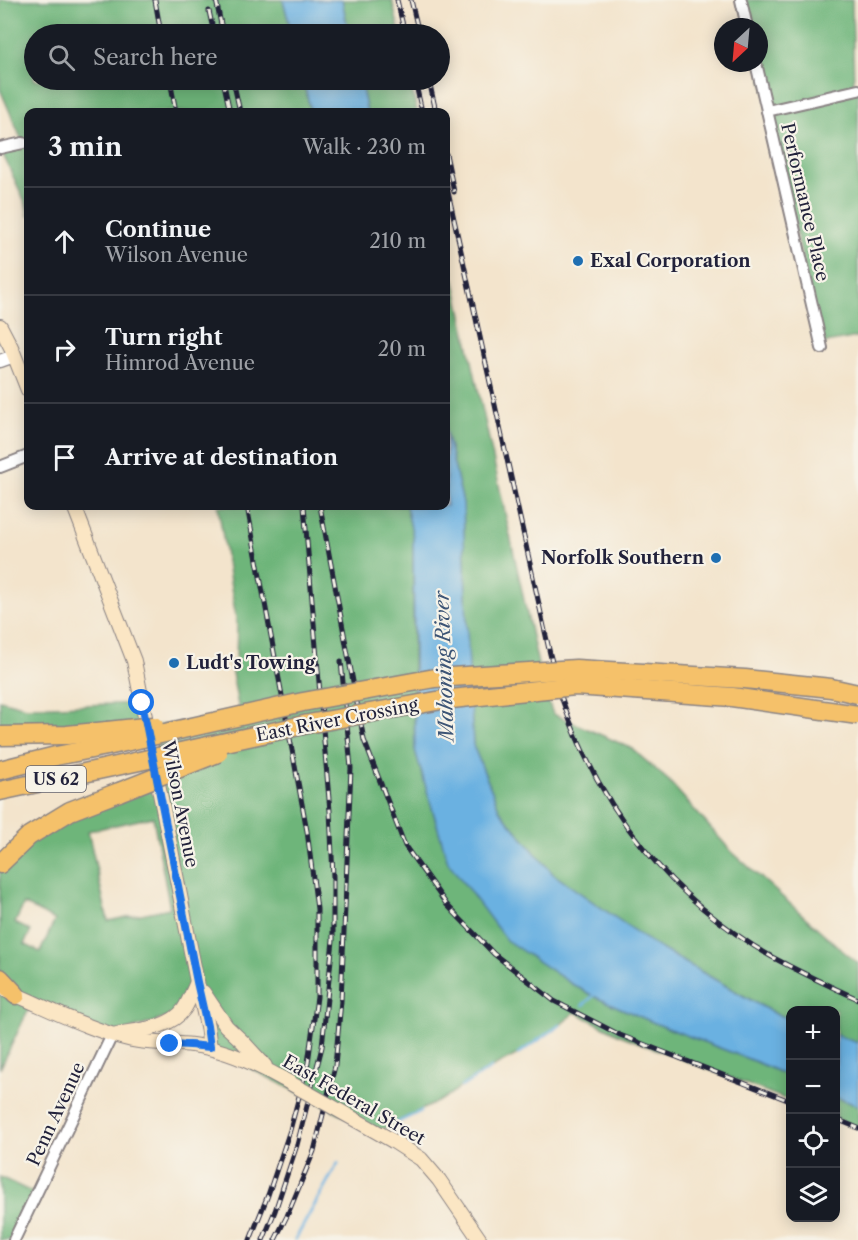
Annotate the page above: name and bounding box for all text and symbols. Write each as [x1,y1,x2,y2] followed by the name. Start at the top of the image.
[714,18,768,72] north arrow
[24,24,450,90] search box
[45,41,78,74] icon: search
[93,44,218,71] text: Search here
[776,121,834,283] street label: Performance Place
[48,131,122,163] text: 3 min
[303,135,426,159] text: Walk · 230 m
[105,216,211,243] text: Continue
[48,225,81,258] icon: ahead
[369,229,426,253] text: 210 m
[105,243,248,267] text: Wilson Avenue
[590,250,751,272] place label: Exal Corporation
[571,254,585,268] marker: Exal Corporation
[105,324,223,351] text: Turn right
[48,333,81,366] icon: right
[378,337,426,361] text: 20 m
[105,351,255,375] text: Himrod Avenue
[48,441,81,474] icon: arrive
[105,444,338,471] text: Arrive at destination
[541,547,705,569] place label: Norfolk Southern
[709,551,723,565] marker: Norfolk Southern
[429,589,459,743] water label: Mahoning River
[186,652,316,674] place label: Ludt's Towing
[167,656,181,670] marker: Ludt's Towing
[128,689,154,715] route start
[254,693,420,747] street label: East River Crossing
[157,738,203,869] street label: Wilson Avenue
[26,766,86,792] road number: US 62
[786,1006,840,1222] map controls
[786,1006,840,1060] button: +
[156,1030,182,1056] route end
[279,1050,430,1150] street label: East Federal Street
[22,1059,90,1169] street label: Penn Avenue
[786,1060,840,1114] button: −
[786,1114,840,1168] button: locate
[786,1168,840,1222] button: layers

